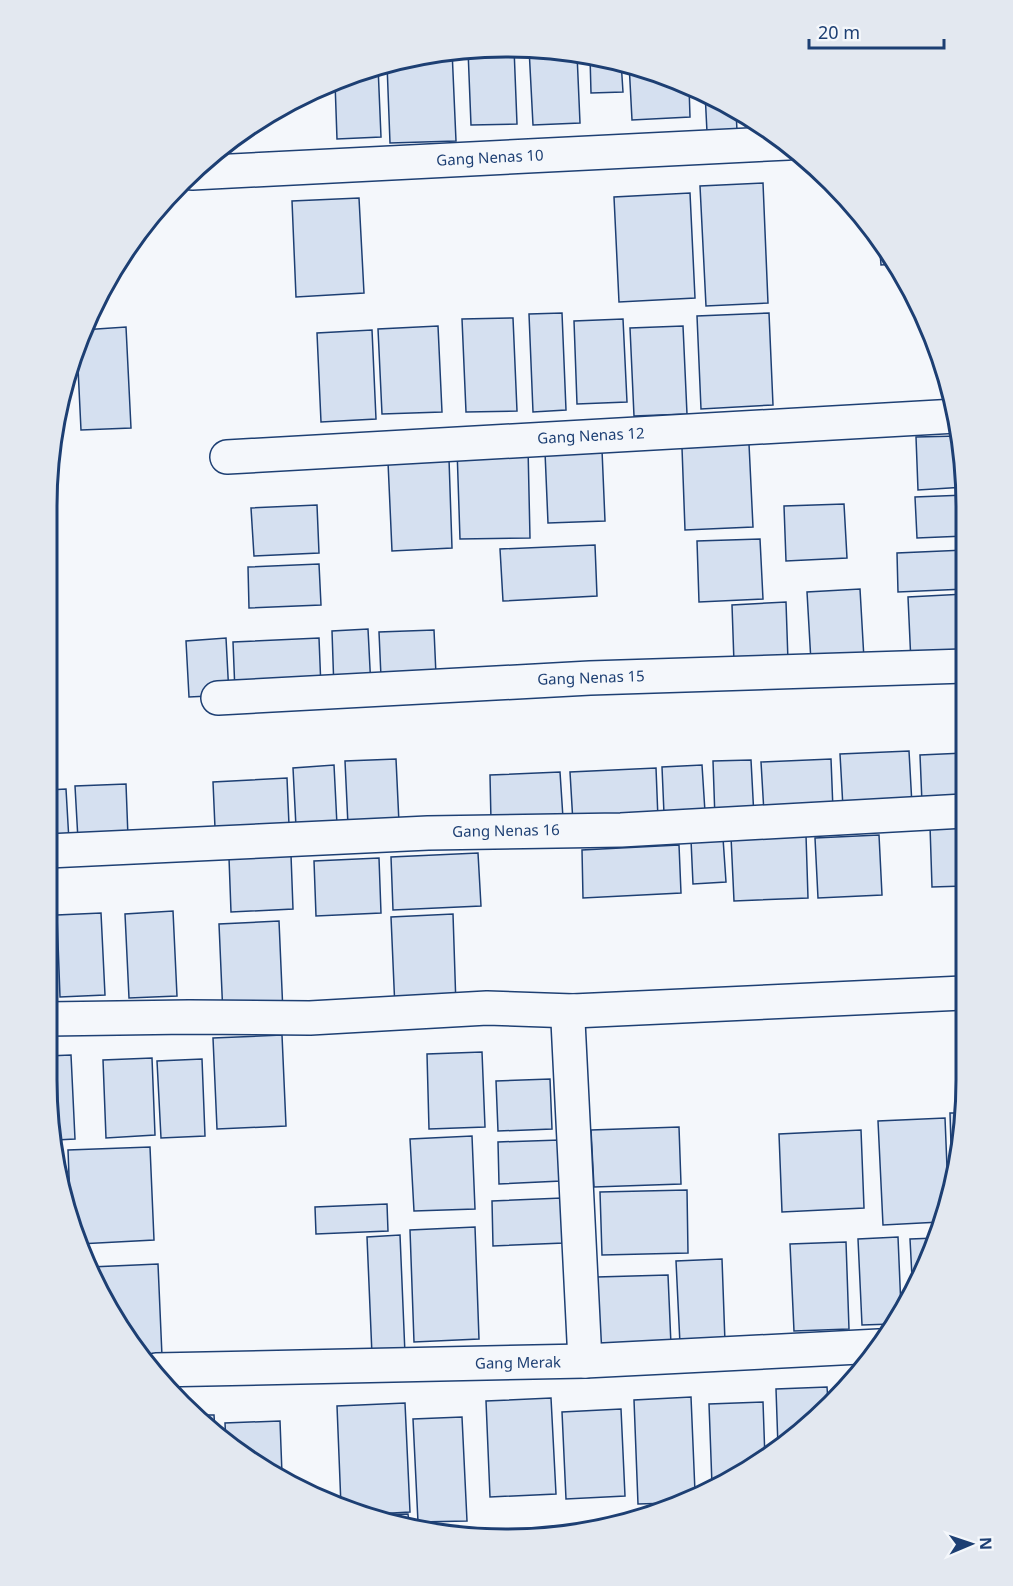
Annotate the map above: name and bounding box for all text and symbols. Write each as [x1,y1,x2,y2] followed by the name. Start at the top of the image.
[809,12,944,50] scale bar
[818,20,860,44] text: 20 m
[436,144,544,170] street label: Gang Nenas 10
[537,422,645,448] street label: Gang Nenas 12
[537,665,645,689] street label: Gang Nenas 15
[452,819,560,841] street label: Gang Nenas 16
[475,1351,561,1373] street label: Gang Merak
[941,1514,1001,1574] north arrow
[975,1537,997,1550] text: N

